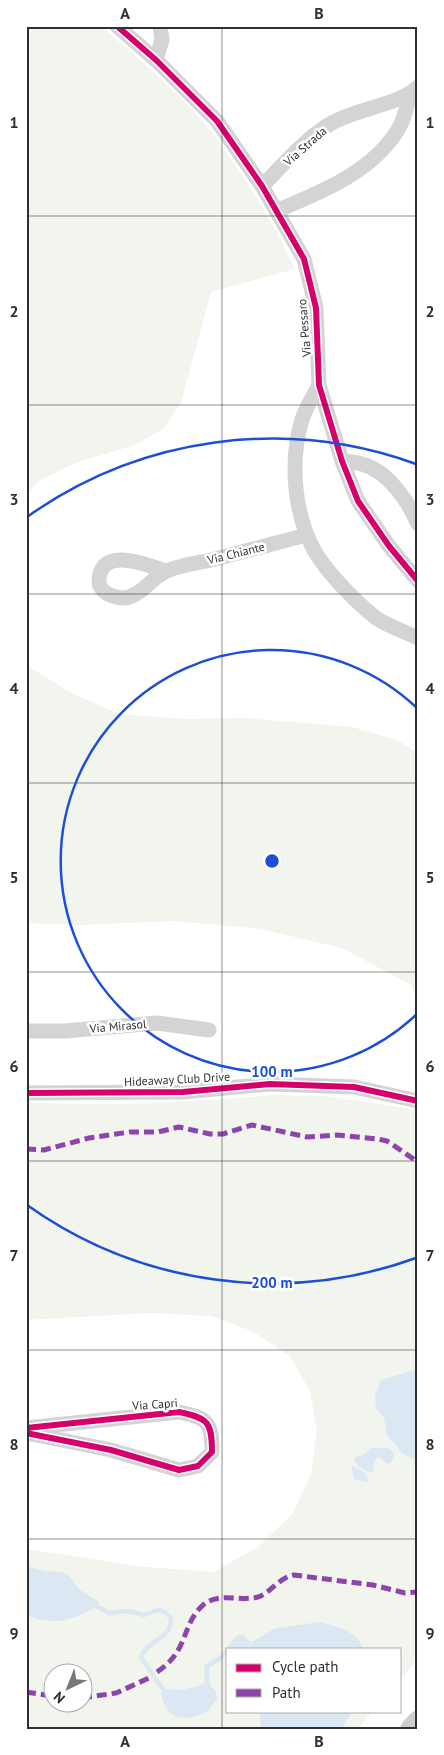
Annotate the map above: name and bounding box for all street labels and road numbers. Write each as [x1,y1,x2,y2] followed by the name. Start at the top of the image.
[280,123,330,169] street label: Via Strada
[294,298,314,359] street label: Via Pessaro
[205,539,266,568] street label: Via Chiante
[88,1016,147,1036] street label: Via Mirasol
[124,1069,230,1089] street label: Hideaway Club Drive
[131,1395,178,1413] street label: Via Capri

